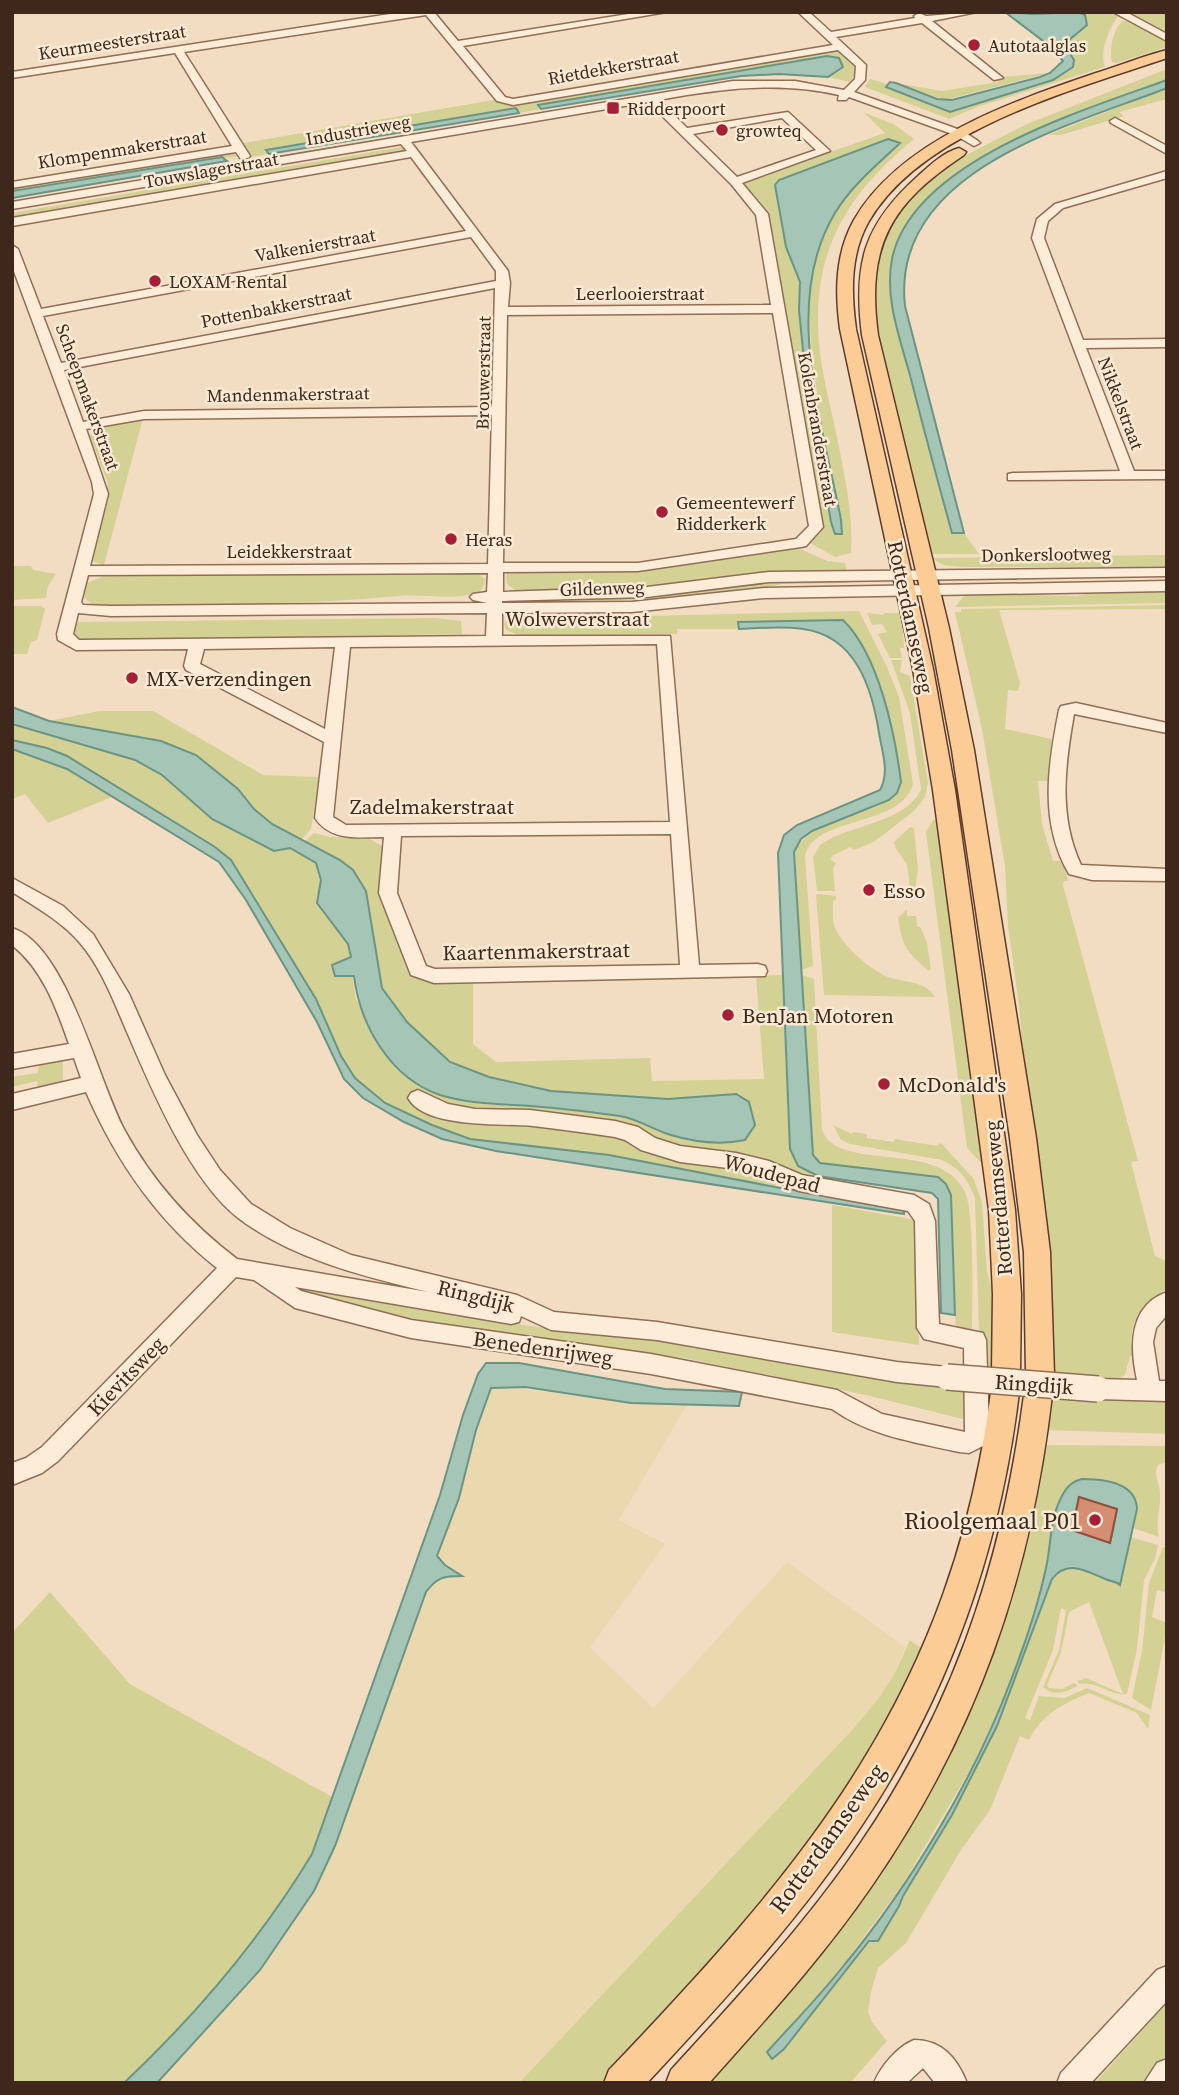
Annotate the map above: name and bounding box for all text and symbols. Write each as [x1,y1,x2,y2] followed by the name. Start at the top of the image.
[36,18,188,66] street label: Keurmeesterstraat
[988,33,1086,58] place label: Autotaalglas
[966,37,982,53] marker: Autotaalglas
[546,43,681,91] street label: Rietdekkerstraat
[627,96,726,121] place label: Ridderpoort
[605,100,621,116] marker: Ridderpoort
[304,109,412,151] street label: Industrieweg
[736,118,803,143] place label: growteq
[714,122,730,138] marker: growteq
[36,123,208,175] street label: Klompenmakerstraat
[142,146,280,194] street label: Touwslagerstraat
[253,222,377,268] street label: Valkenierstraat
[169,269,287,294] place label: LOXAM Rental
[147,273,163,289] marker: LOXAM Rental
[199,280,353,334] street label: Pottenbakkerstraat
[576,281,705,306] street label: Leerlooierstraat
[470,316,496,430] street label: Brouwerstraat
[50,320,126,474] street label: Scheepmakerstraat
[792,350,844,508] street label: Kolenbranderstraat
[1092,353,1150,453] street label: Nikkelstraat
[206,380,370,408] street label: Mandenmakerstraat
[676,490,796,536] place label: Gemeentewerf Ridderkerk
[654,504,670,520] marker: Gemeentewerf Ridderkerk
[465,527,513,552] place label: Heras
[443,531,459,547] marker: Heras
[881,538,941,696] street label: Rotterdamseweg
[226,539,352,564] street label: Leidekkerstraat
[981,540,1111,568] street label: Donkerslootweg
[559,574,645,602] street label: Gildenweg
[505,604,649,633] street label: Wolweverstraat
[146,664,312,693] place label: MX-verzendingen
[124,670,140,686] marker: MX-verzendingen
[350,792,514,821] street label: Zadelmakerstraat
[883,876,925,905] place label: Esso
[861,882,877,898] marker: Esso
[442,935,630,967] street label: Kaartenmakerstraat
[742,1001,894,1030] place label: BenJan Motoren
[720,1007,736,1023] marker: BenJan Motoren
[898,1070,1006,1099] place label: McDonald's
[876,1076,892,1092] marker: McDonald's
[977,1119,1019,1277] street label: Rotterdamseweg
[720,1146,824,1200] street label: Woudepad
[434,1272,518,1320] street label: Ringdijk
[471,1324,615,1372] street label: Benedenrijweg
[81,1330,172,1422] street label: Kievitsweg
[994,1367,1075,1401] street label: Ringdijk
[904,1504,1081,1537] place label: Rioolgemaal P01
[1087,1512,1103,1528] marker: Rioolgemaal P01
[761,1756,893,1920] street label: Rotterdamseweg

